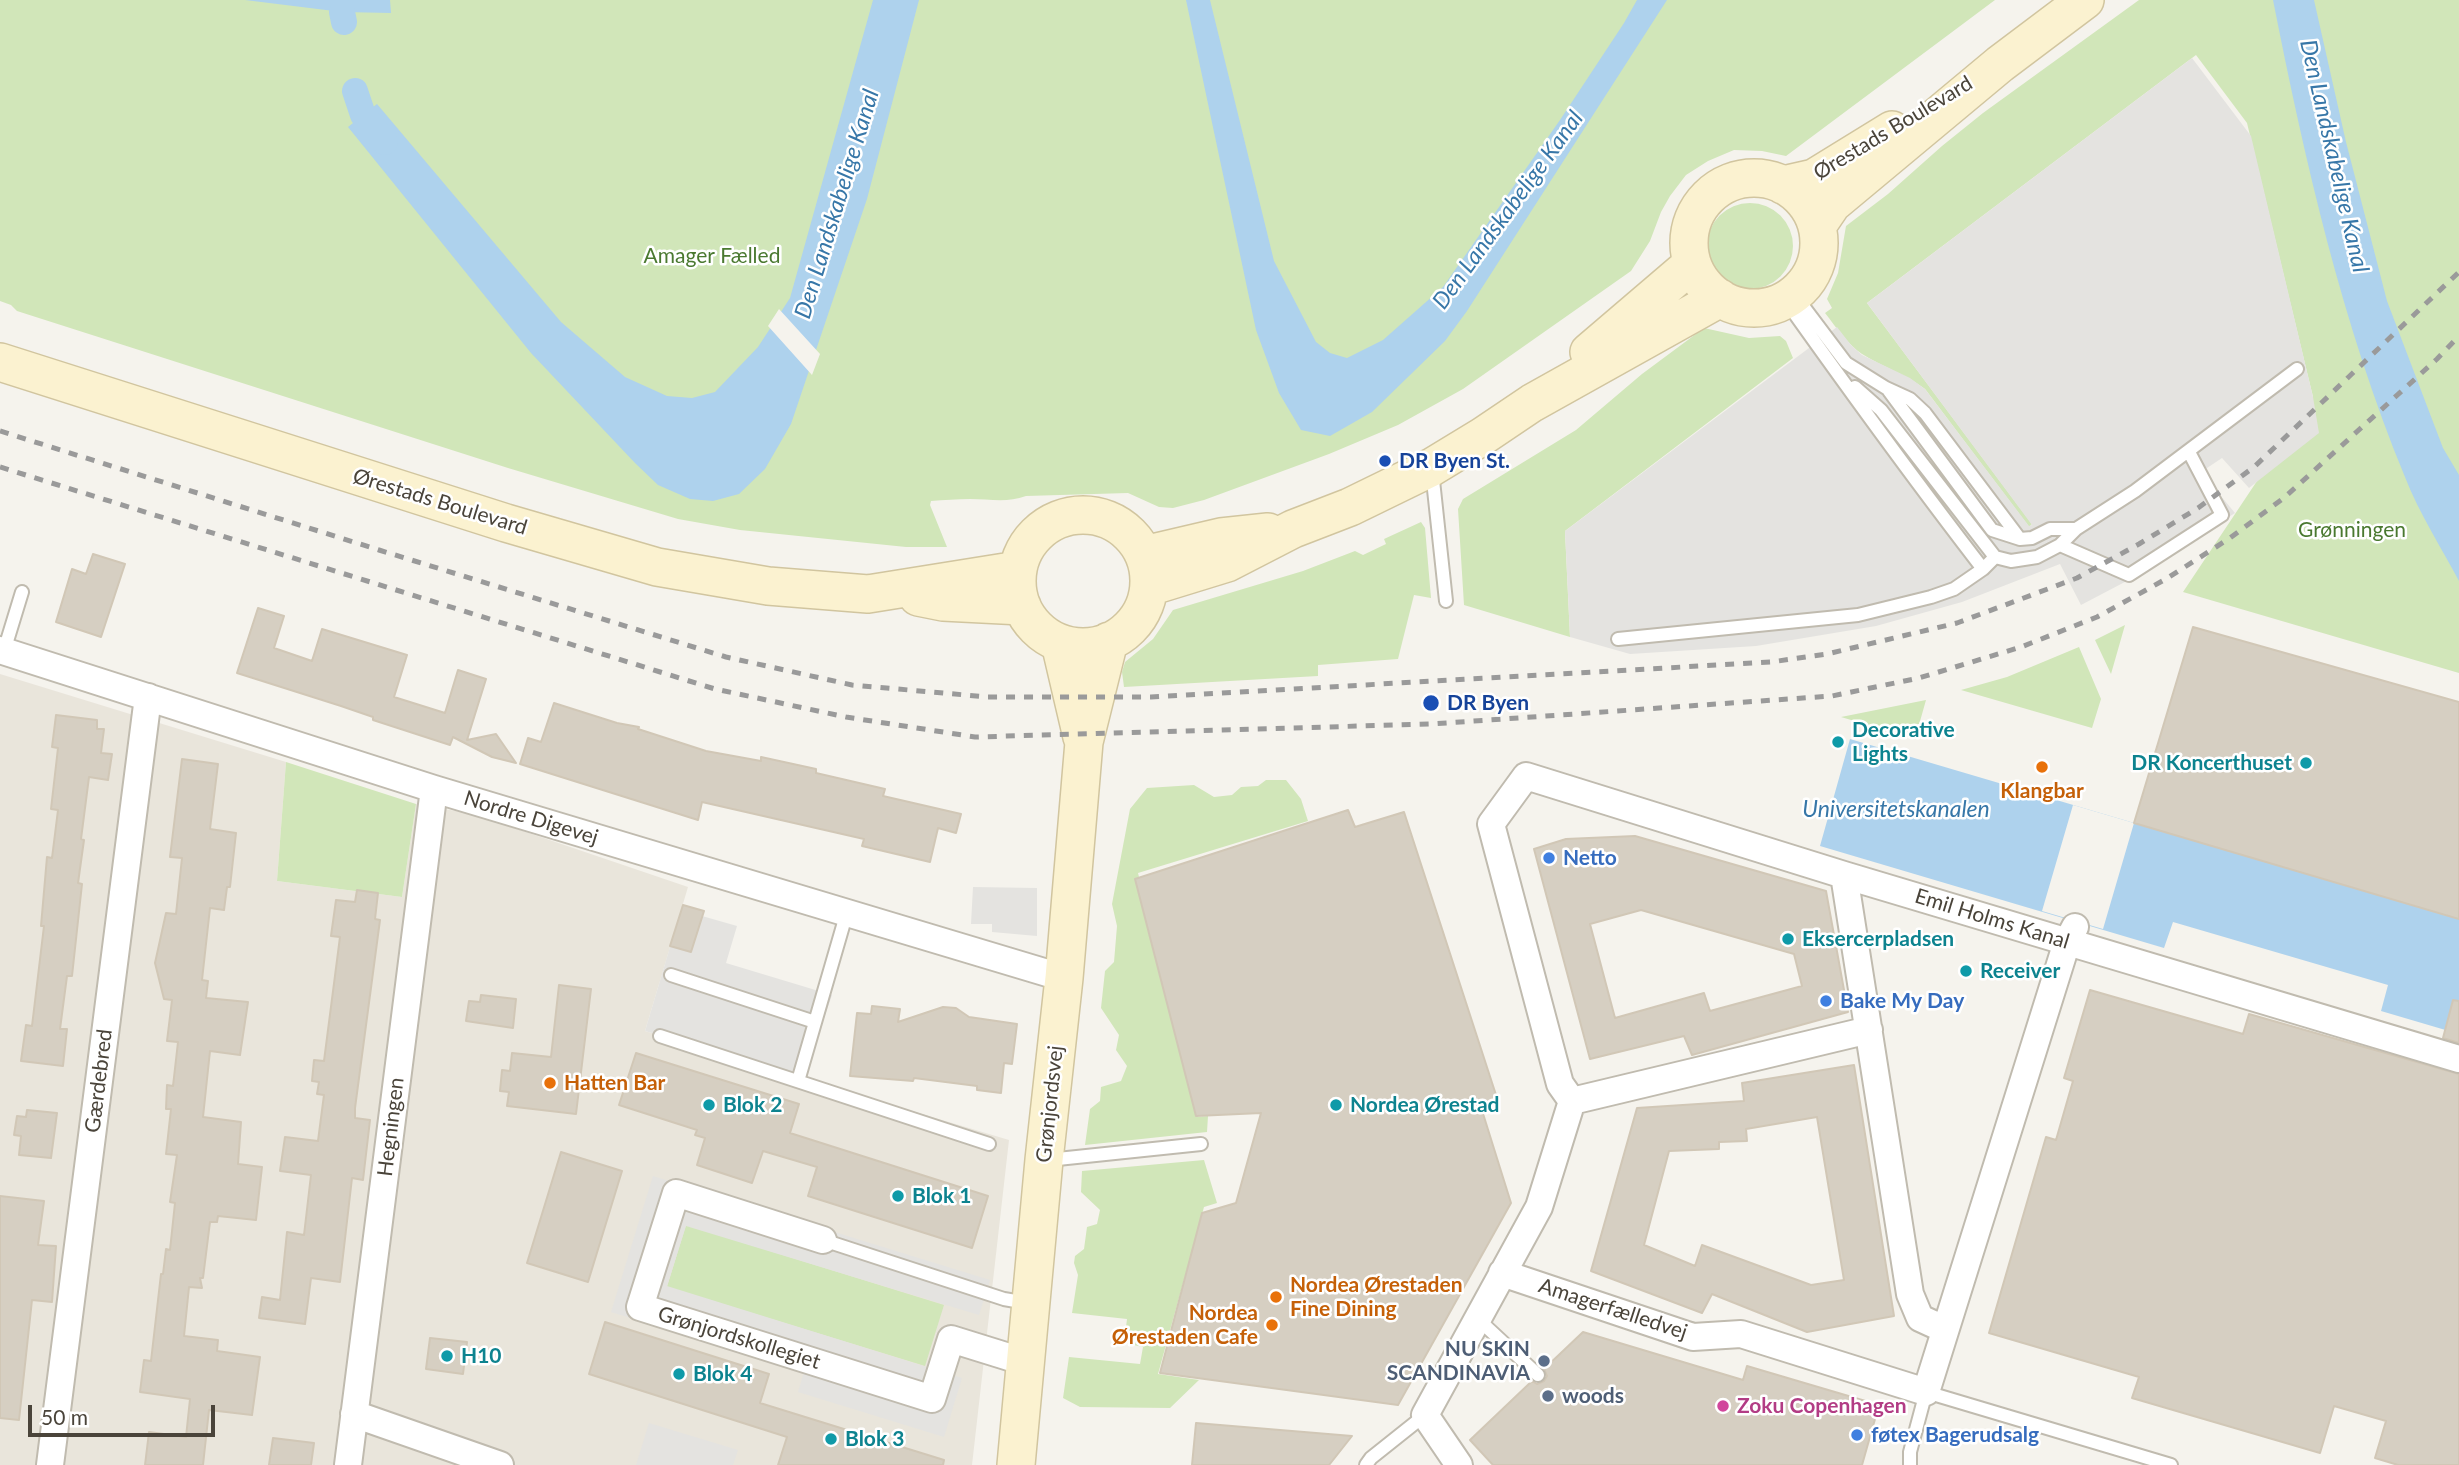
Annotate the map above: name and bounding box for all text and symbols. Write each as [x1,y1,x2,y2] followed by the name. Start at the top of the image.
[2294,37,2374,275] water label: Den Landskabelige Kanal
[1809,71,1977,185] street label: Ørestads Boulevard
[789,86,885,322] water label: Den Landskabelige Kanal
[1427,106,1589,314] water label: Den Landskabelige Kanal
[644,243,780,269] park label: Amager Fælled
[1399,448,1510,474] place label: DR Byen St.
[1377,453,1393,469] marker: DR Byen St.
[350,463,530,541] street label: Ørestads Boulevard
[2298,517,2406,543] park label: Grønningen
[1447,690,1529,716] place label: DR Byen
[1421,693,1441,713] marker: DR Byen
[1852,717,1955,767] place label: Decorative Lights
[1830,734,1846,750] marker: Decorative Lights
[2131,750,2292,776] place label: DR Koncerthuset
[2298,755,2314,771] marker: DR Koncerthuset
[2034,759,2050,775] marker: Klangbar
[2000,778,2084,804] place label: Klangbar
[461,786,601,850] street label: Nordre Digevej
[1802,796,1990,824] water label: Universitetskanalen
[1563,845,1617,871] place label: Netto
[1541,850,1557,866] marker: Netto
[1912,884,2072,954] street label: Emil Holms Kanal
[1802,926,1954,952] place label: Eksercerpladsen
[1780,931,1796,947] marker: Eksercerpladsen
[1980,958,2060,984] place label: Receiver
[1958,963,1974,979] marker: Receiver
[1840,988,1964,1014] place label: Bake My Day
[1818,993,1834,1009] marker: Bake My Day
[80,1028,118,1134] street label: Gærdebred
[1031,1044,1069,1164] street label: Grønjordsvej
[564,1070,665,1096] place label: Hatten Bar
[542,1075,558,1091] marker: Hatten Bar
[372,1076,410,1178] street label: Hegningen
[723,1092,782,1118] place label: Blok 2
[1350,1092,1500,1118] place label: Nordea Ørestad
[701,1097,717,1113] marker: Blok 2
[1328,1097,1344,1113] marker: Nordea Ørestad
[912,1183,971,1209] place label: Blok 1
[890,1188,906,1204] marker: Blok 1
[1290,1272,1463,1322] place label: Nordea Ørestaden Fine Dining
[1535,1273,1691,1345] street label: Amagerfælledvej
[1268,1289,1284,1305] marker: Nordea Ørestaden Fine Dining
[1112,1300,1258,1350] place label: Nordea Ørestaden Cafe
[655,1301,823,1375] street label: Grønjordskollegiet
[1264,1317,1280,1333] marker: Nordea Ørestaden Cafe
[1387,1336,1530,1386] place label: NU SKIN SCANDINAVIA
[461,1343,502,1369] place label: H10
[439,1348,455,1364] marker: H10
[1536,1353,1552,1369] marker: NU SKIN SCANDINAVIA
[693,1361,752,1387] place label: Blok 4
[671,1366,687,1382] marker: Blok 4
[1562,1383,1624,1409] place label: woods
[1540,1388,1556,1404] marker: woods
[32,1392,219,1436] scale bar
[1737,1393,1907,1419] place label: Zoku Copenhagen
[1715,1398,1731,1414] marker: Zoku Copenhagen
[41,1404,88,1429] text: 50 m
[1871,1422,2039,1448] place label: føtex Bagerudsalg
[845,1426,904,1452] place label: Blok 3
[1849,1427,1865,1443] marker: føtex Bagerudsalg
[823,1431,839,1447] marker: Blok 3

